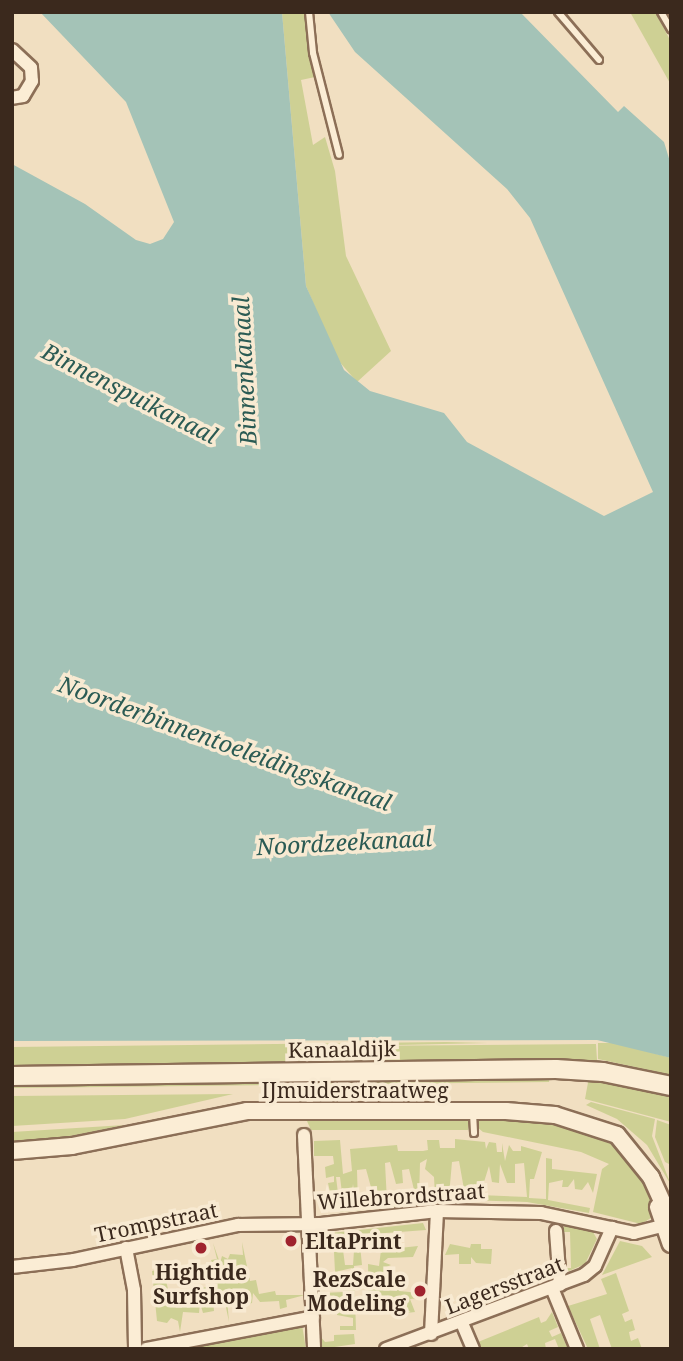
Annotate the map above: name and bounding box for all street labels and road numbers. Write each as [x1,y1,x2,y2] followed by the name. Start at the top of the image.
[288,1035,396,1063] street label: Kanaaldijk
[261,1077,449,1103] street label: IJmuiderstraatweg
[316,1178,486,1214] street label: Willebrordstraat
[92,1197,220,1247] street label: Trompstraat
[442,1251,566,1319] street label: Lagersstraat

